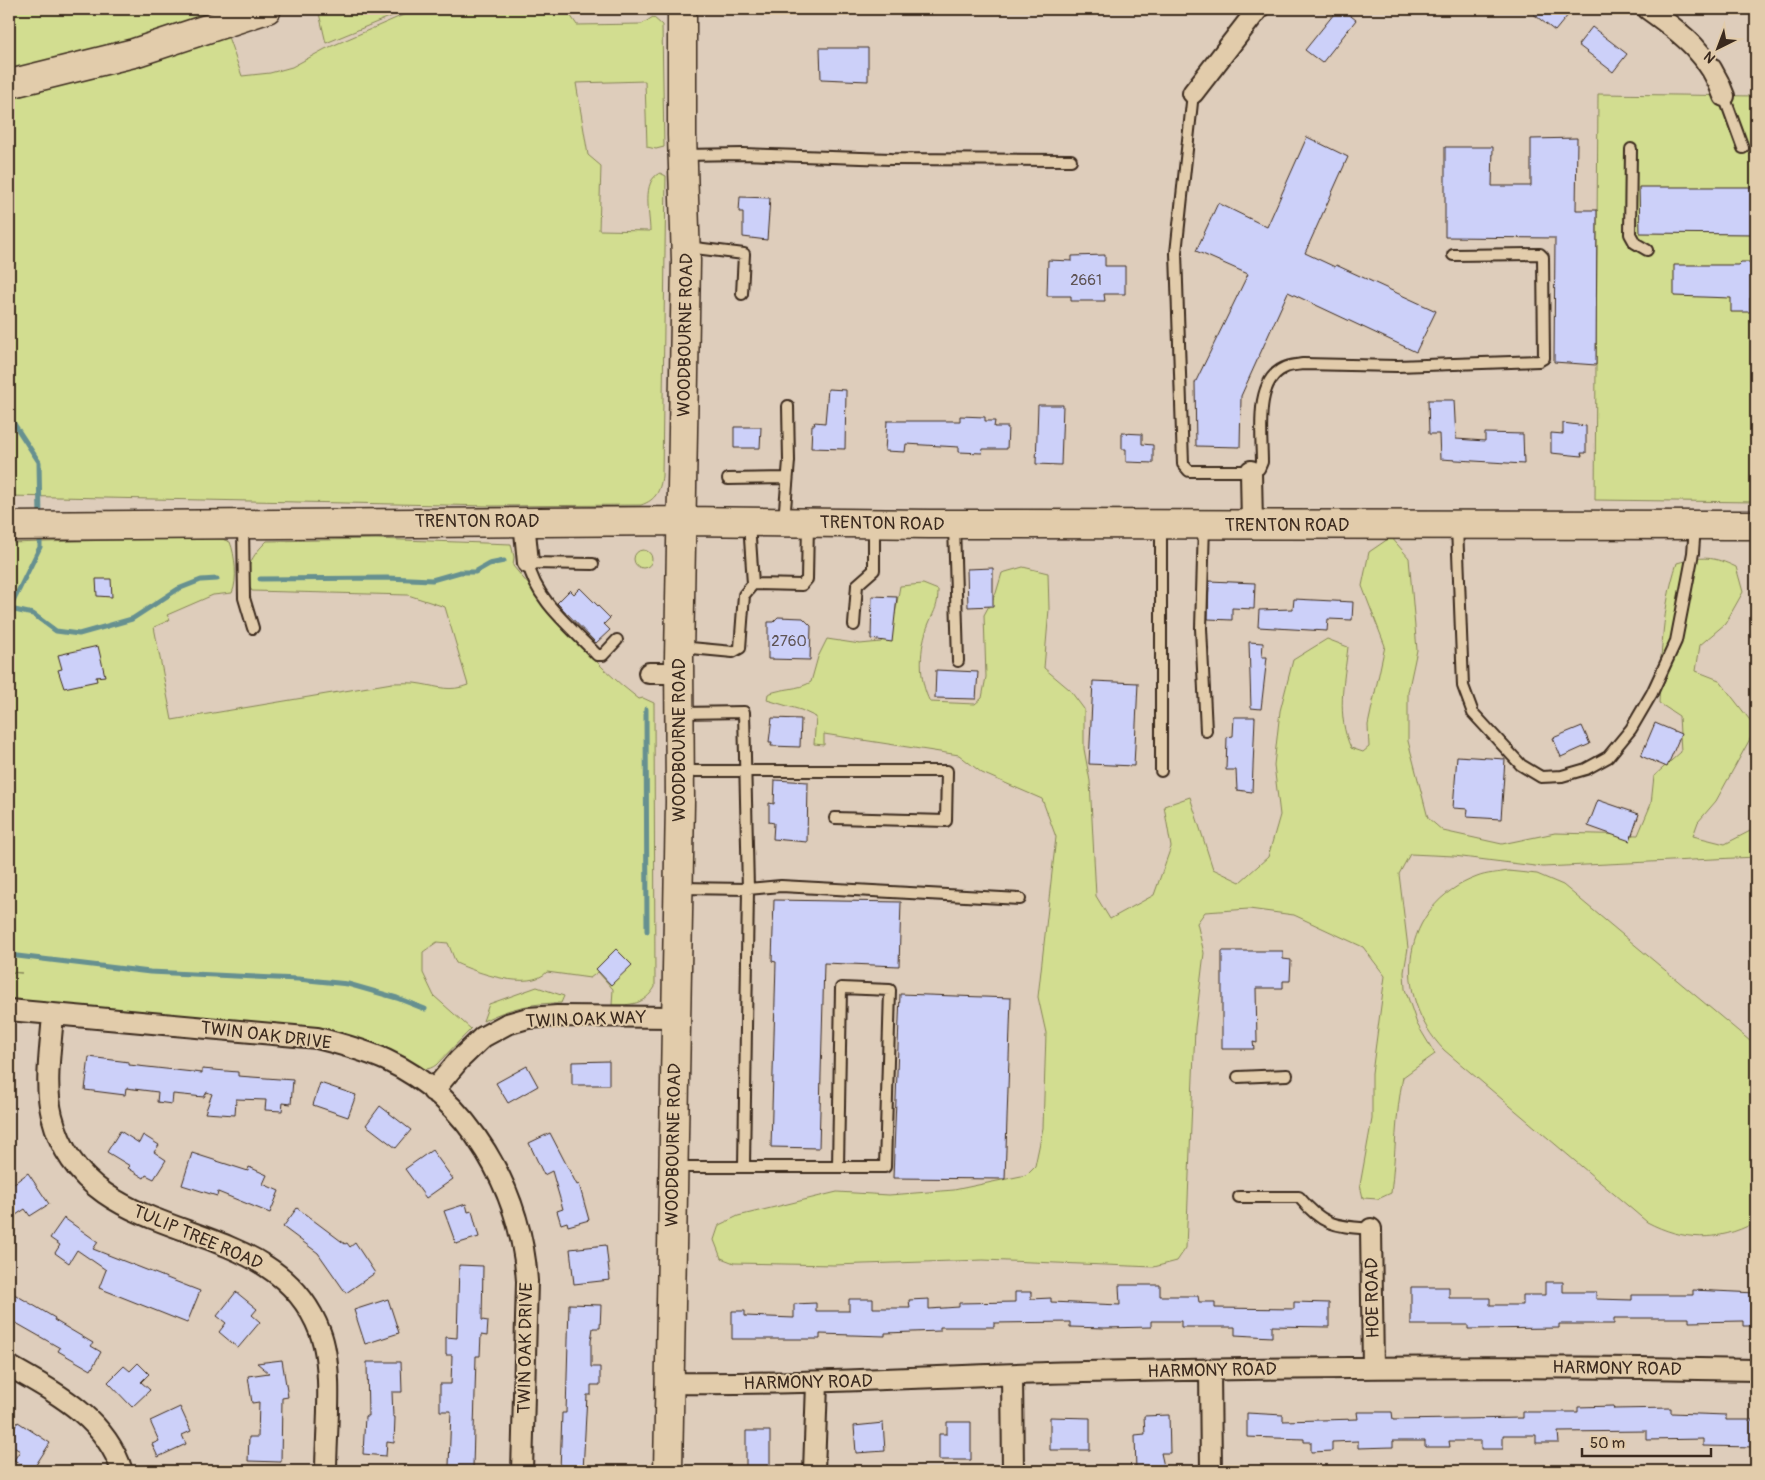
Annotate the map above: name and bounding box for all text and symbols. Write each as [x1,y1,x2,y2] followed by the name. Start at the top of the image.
[1692,22,1742,72] north arrow
[1700,48,1719,67] text: N
[673,253,698,417] street label: WOODBOURNE ROAD
[1070,271,1102,290] house number: 2661
[415,510,539,533] street label: TRENTON ROAD
[819,511,944,536] street label: TRENTON ROAD
[1225,514,1349,537] street label: TRENTON ROAD
[771,632,807,651] house number: 2760
[668,658,691,822] street label: WOODBOURNE ROAD
[525,1006,647,1033] street label: TWIN OAK WAY
[199,1016,333,1055] street label: TWIN OAK DRIVE
[661,1063,686,1227] street label: WOODBOURNE ROAD
[129,1200,266,1275] street label: TULIP TREE ROAD
[1360,1257,1385,1339] street label: HOE ROAD
[513,1282,538,1414] street label: TWIN OAK DRIVE
[1552,1356,1682,1381] street label: HARMONY ROAD
[1147,1358,1277,1383] street label: HARMONY ROAD
[743,1370,873,1395] street label: HARMONY ROAD
[1582,1425,1711,1457] scale bar
[1590,1434,1625,1453] text: 50 m

